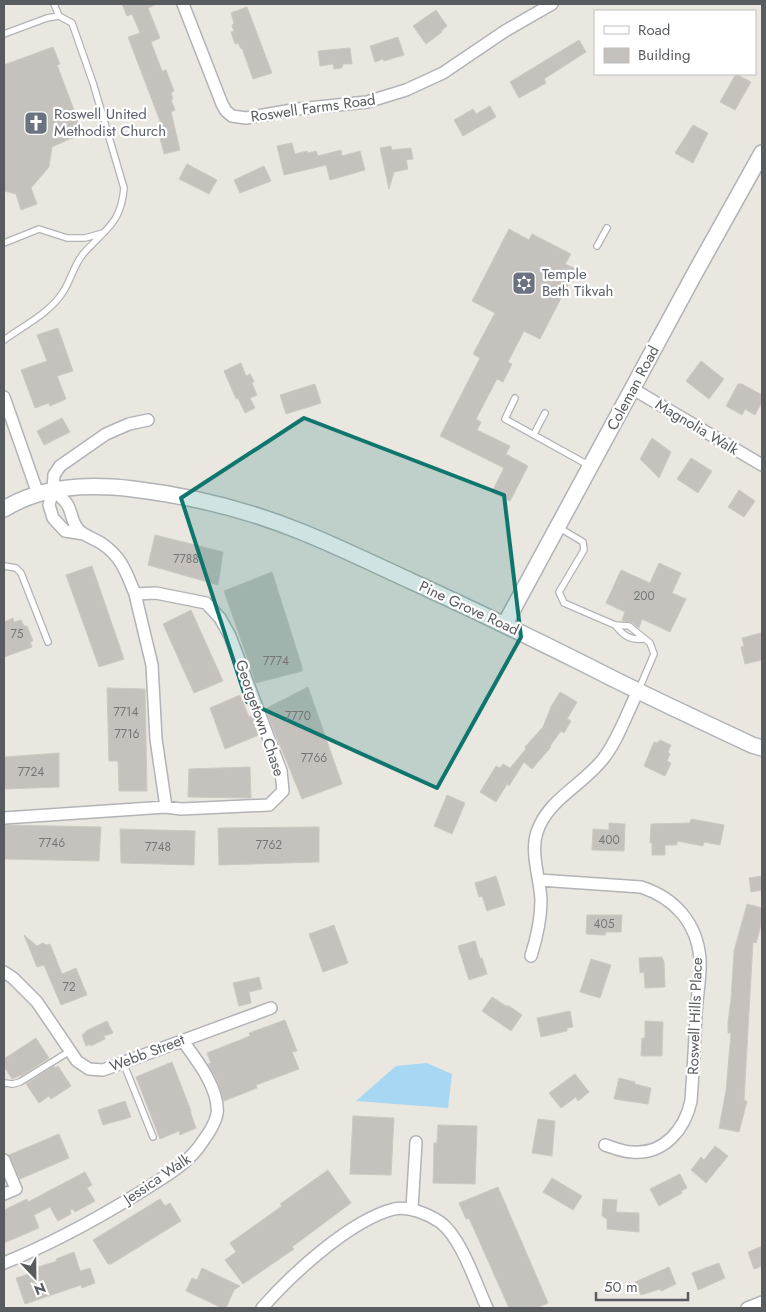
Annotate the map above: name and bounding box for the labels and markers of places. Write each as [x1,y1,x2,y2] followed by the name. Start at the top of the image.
[54,103,166,142] place label: Roswell United Methodist Church
[23,110,49,136] church icon: Roswell United Methodist Church
[542,263,613,302] place label: Temple Beth Tikvah
[511,270,537,296] synagogue icon: Temple Beth Tikvah

